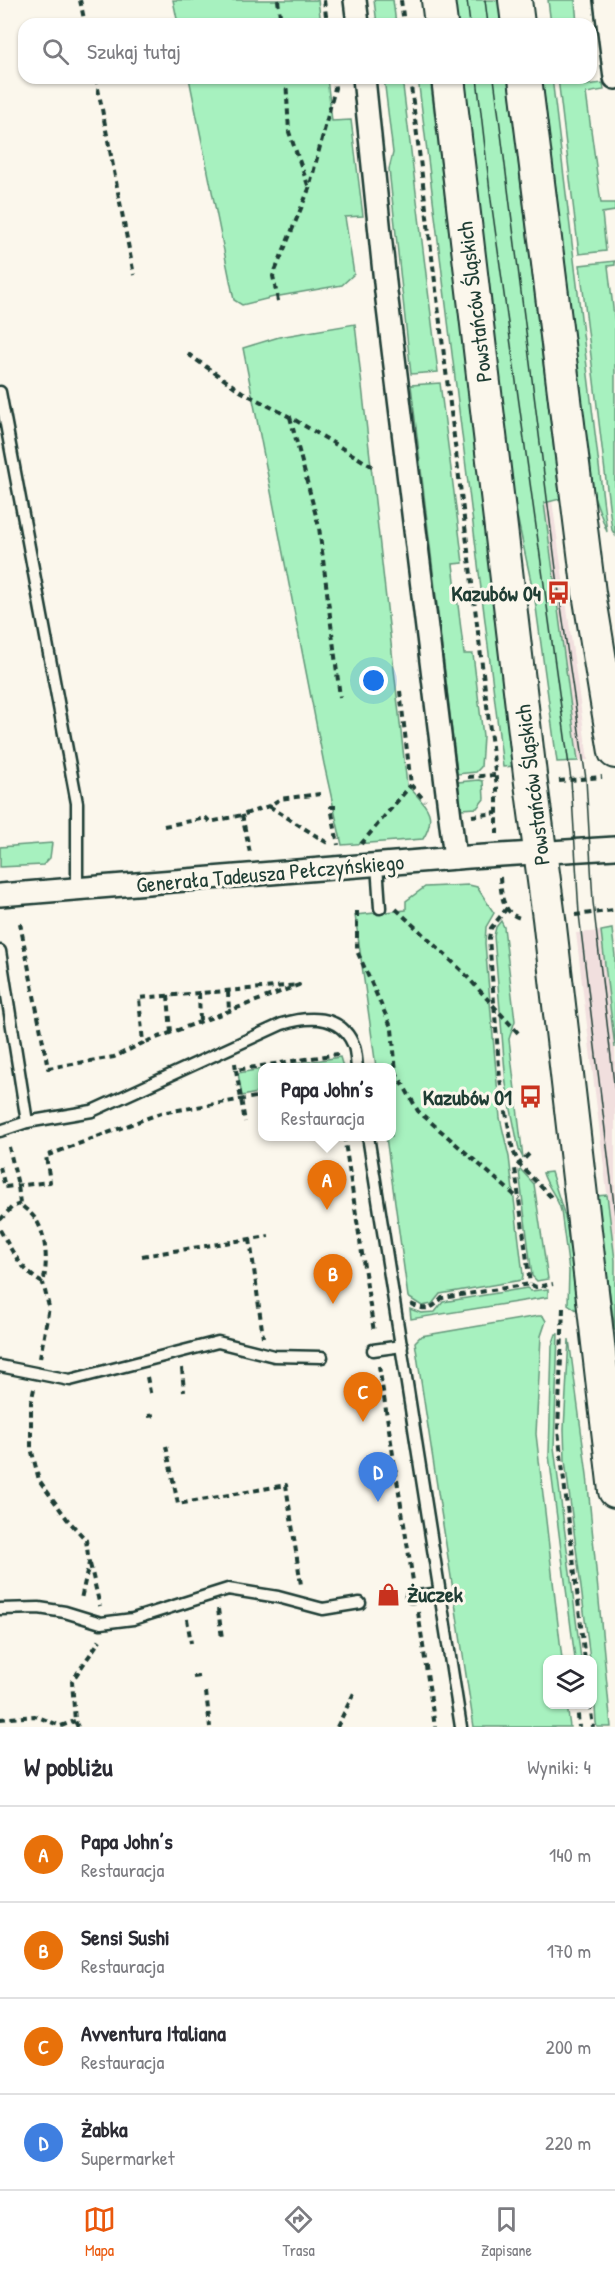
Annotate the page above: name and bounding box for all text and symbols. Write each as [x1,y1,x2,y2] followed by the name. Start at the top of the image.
[18,18,597,84] search box
[39,35,72,68] icon: search
[87,36,181,66] text: Szukaj tutaj
[449,220,499,384] street label: Powstańców Śląskich
[451,578,541,608] place label: Kazubów 04
[546,580,572,606] bus stop icon: Kazubów 04
[359,666,388,695] your location
[507,703,557,867] street label: Powstańców Śląskich
[135,846,405,900] street label: Generała Tadeusza Pełczyńskiego
[258,1063,396,1141] popup
[281,1074,373,1104] text: Papa John’s
[423,1082,512,1112] place label: Kazubów 01
[517,1084,543,1110] bus stop icon: Kazubów 01
[281,1104,364,1131] text: Restauracja
[308,1160,346,1210] pin: A
[314,1254,352,1304] pin: B
[344,1372,382,1422] pin: C
[358,1452,398,1502] pin: D
[407,1579,464,1609] place label: Żuczek
[376,1581,402,1607] shop icon: Żuczek
[543,1655,597,1709] map controls
[543,1655,597,1709] button: layers
[24,1749,113,1784] text: W pobliżu
[527,1753,591,1780] text: Wyniki: 4
[81,1826,173,1856] text: Papa John’s
[39,1841,48,1868] text: A
[549,1841,591,1868] text: 140 m
[81,1856,164,1883] text: Restauracja
[81,1922,170,1952] text: Sensi Sushi
[38,1937,49,1964] text: B
[547,1937,591,1964] text: 170 m
[81,1952,164,1979] text: Restauracja
[81,2018,226,2048] text: Avventura Italiana
[38,2033,49,2060] text: C
[546,2033,591,2060] text: 200 m
[81,2048,164,2075] text: Restauracja
[81,2114,128,2144] text: Żabka
[39,2129,48,2156] text: D
[545,2129,591,2156] text: 220 m
[81,2144,175,2171] text: Supermarket
[83,2203,116,2261] tab: Mapa
[282,2203,315,2261] tab: Trasa
[481,2203,532,2261] tab: Zapisane

